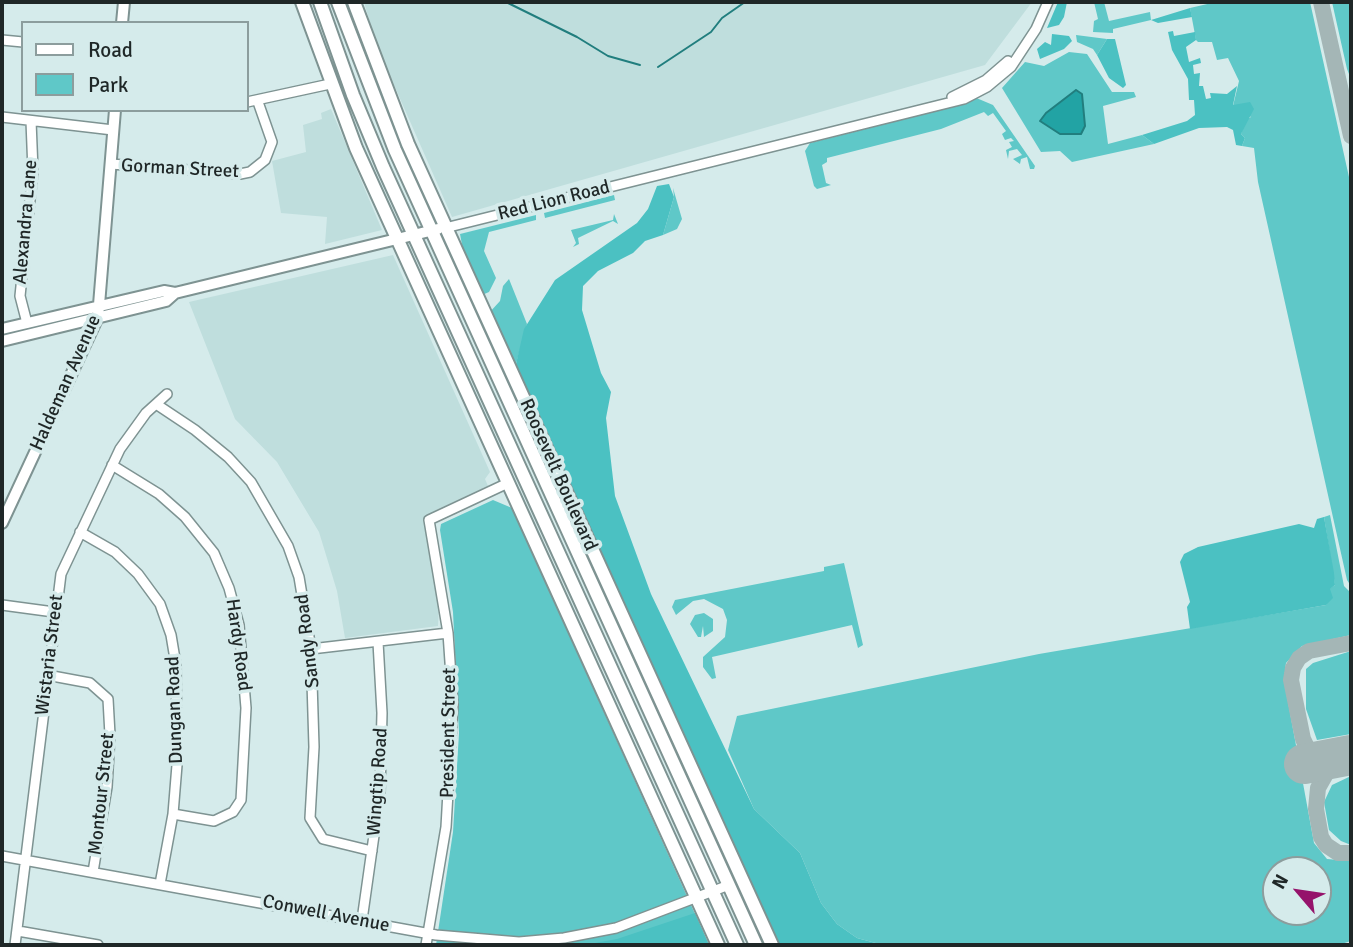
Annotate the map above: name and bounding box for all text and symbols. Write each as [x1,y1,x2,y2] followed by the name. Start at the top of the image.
[21,21,248,112] legend
[88,37,133,63] text: Road
[88,72,128,98] text: Park
[121,155,239,183] street label: Gorman Street
[9,159,43,285] street label: Alexandra Lane
[496,176,612,226] street label: Red Lion Road
[26,312,106,454] street label: Haldeman Avenue
[514,395,602,555] street label: Roosevelt Boulevard
[31,593,69,717] street label: Wistaria Street
[291,593,325,689] street label: Sandy Road
[220,597,256,693] street label: Hardy Road
[162,656,188,764] street label: Dungan Road
[436,668,462,798] street label: President Street
[363,727,393,837] street label: Wingtip Road
[84,732,120,856] street label: Montour Street
[1262,856,1332,926] north arrow
[1267,870,1294,893] text: N
[261,891,391,937] street label: Conwell Avenue

